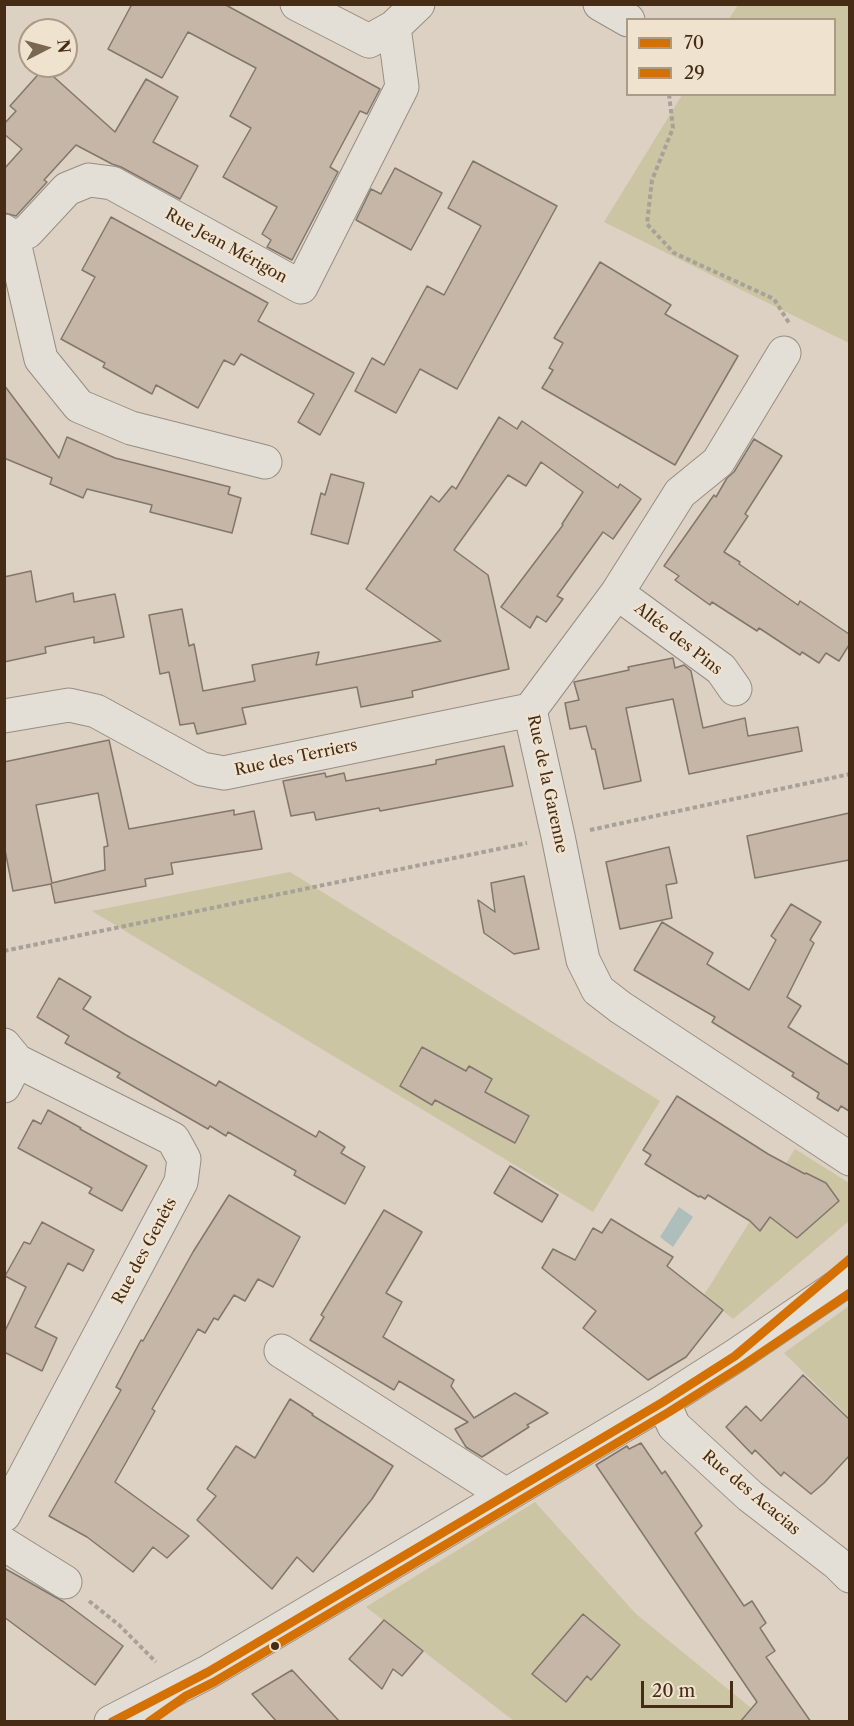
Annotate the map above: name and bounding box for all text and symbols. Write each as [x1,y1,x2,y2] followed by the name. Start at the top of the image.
[18,18,78,78] north arrow
[626,18,836,96] legend
[684,32,704,54] text: 70
[53,38,75,54] text: N
[684,62,705,84] text: 29
[162,205,290,287] street label: Rue Jean Mérigon
[630,599,726,679] street label: Allée des Pins
[523,713,571,855] street label: Rue de la Garenne
[233,736,359,780] street label: Rue des Terriers
[109,1194,181,1308] street label: Rue des Genêts
[698,1446,804,1540] street label: Rue des Acacias
[269,1640,281,1652] unlabelled marker
[644,1669,736,1707] scale bar
[652,1680,695,1702] text: 20 m

